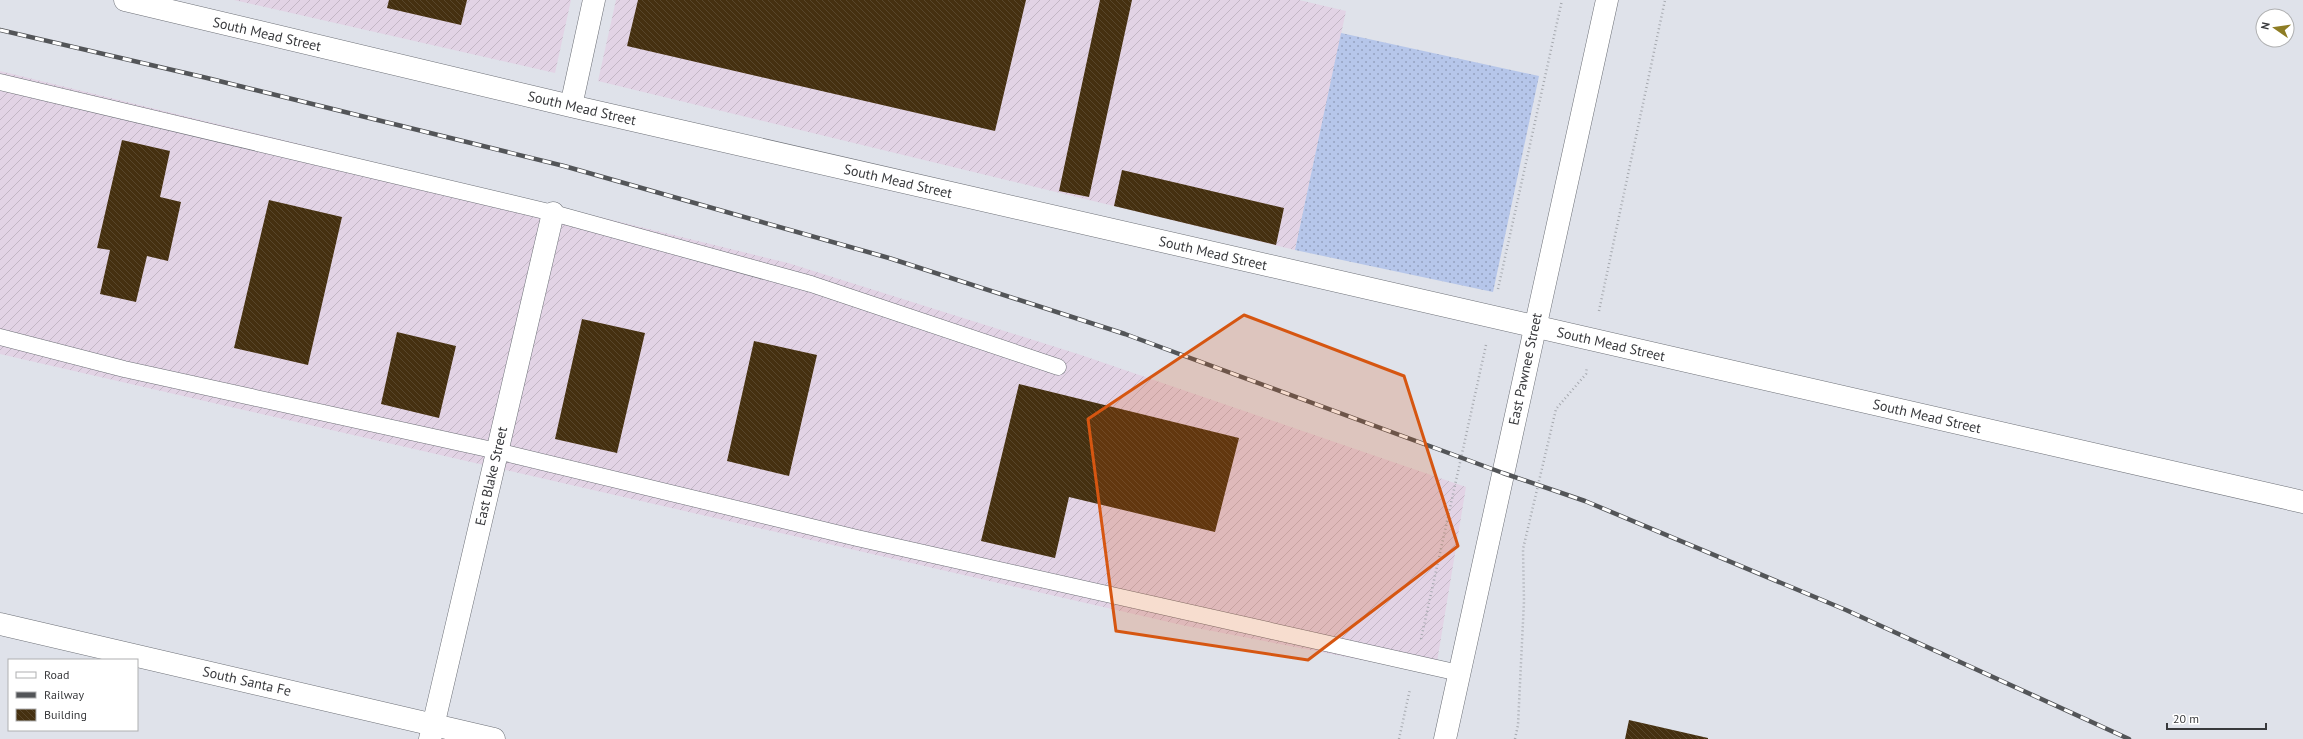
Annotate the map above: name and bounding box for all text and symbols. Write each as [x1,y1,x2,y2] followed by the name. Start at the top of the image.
[2255,8,2295,48] north arrow
[211,13,323,55] street label: South Mead Street
[2258,21,2273,31] text: N
[526,87,638,129] street label: South Mead Street
[842,160,954,202] street label: South Mead Street
[1157,232,1269,274] street label: South Mead Street
[1504,311,1546,427] street label: East Pawnee Street
[1555,323,1667,365] street label: South Mead Street
[1871,395,1983,437] street label: South Mead Street
[471,424,511,527] street label: East Blake Street
[8,659,138,731] legend
[201,662,293,700] street label: South Santa Fe
[44,667,69,682] text: Road
[44,687,84,702] text: Railway
[2167,705,2266,731] scale bar
[44,707,87,722] text: Building
[2173,711,2199,726] text: 20 m

